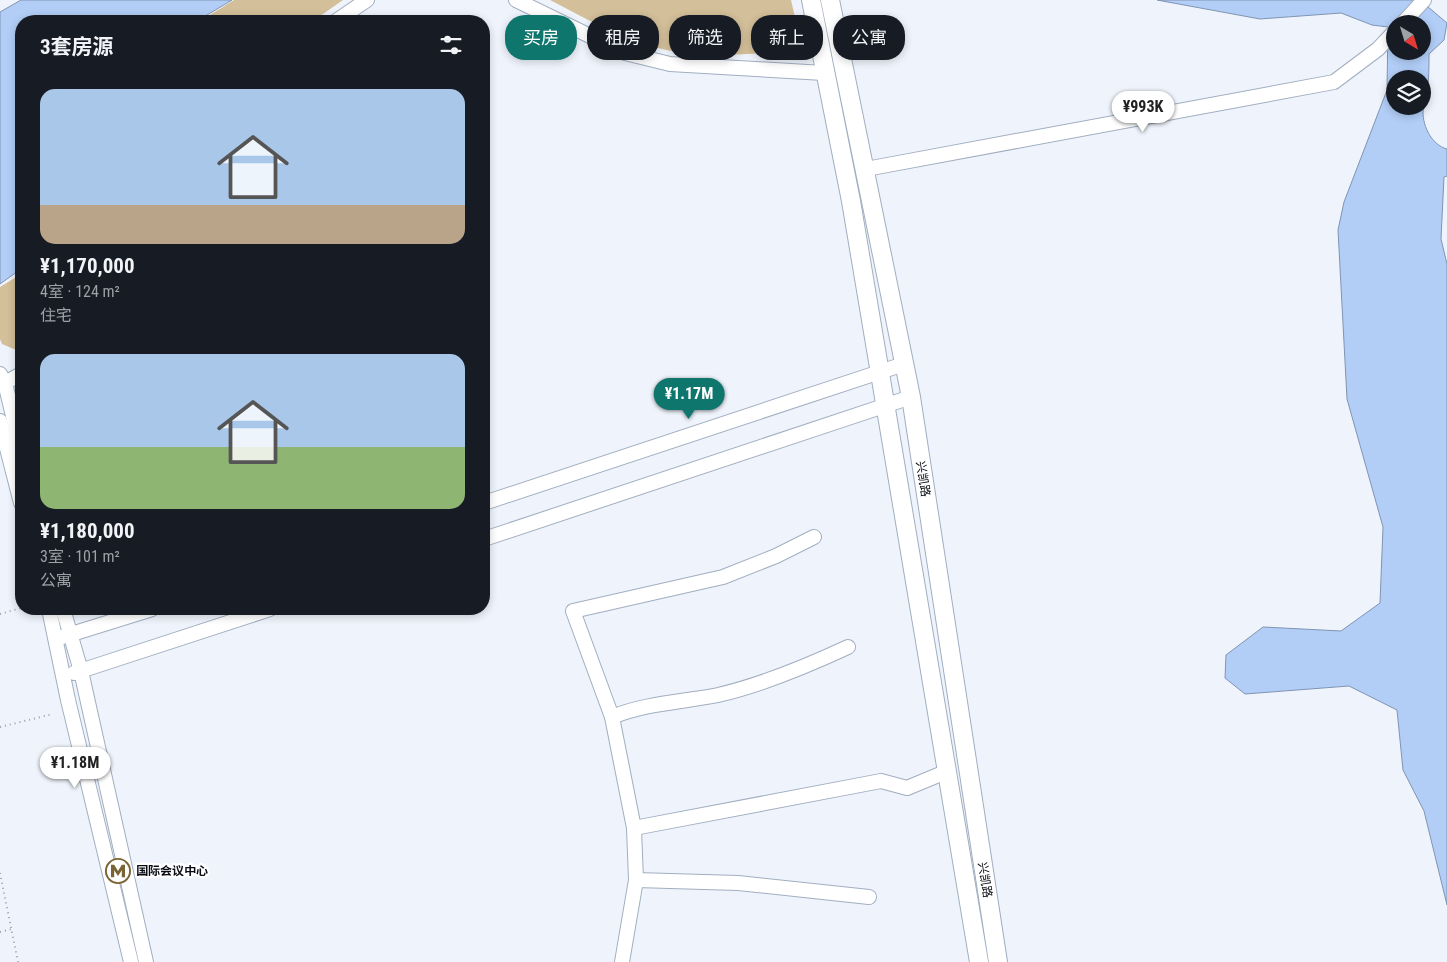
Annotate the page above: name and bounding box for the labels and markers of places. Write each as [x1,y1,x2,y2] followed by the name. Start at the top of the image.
[1108,90,1178,133] pin: ¥993K
[648,378,730,420] pin: ¥1.17M
[34,746,116,789] pin: ¥1.18M
[105,858,131,884] metro station icon: 国际会议中心
[136,864,208,878] place label: 国际会议中心

